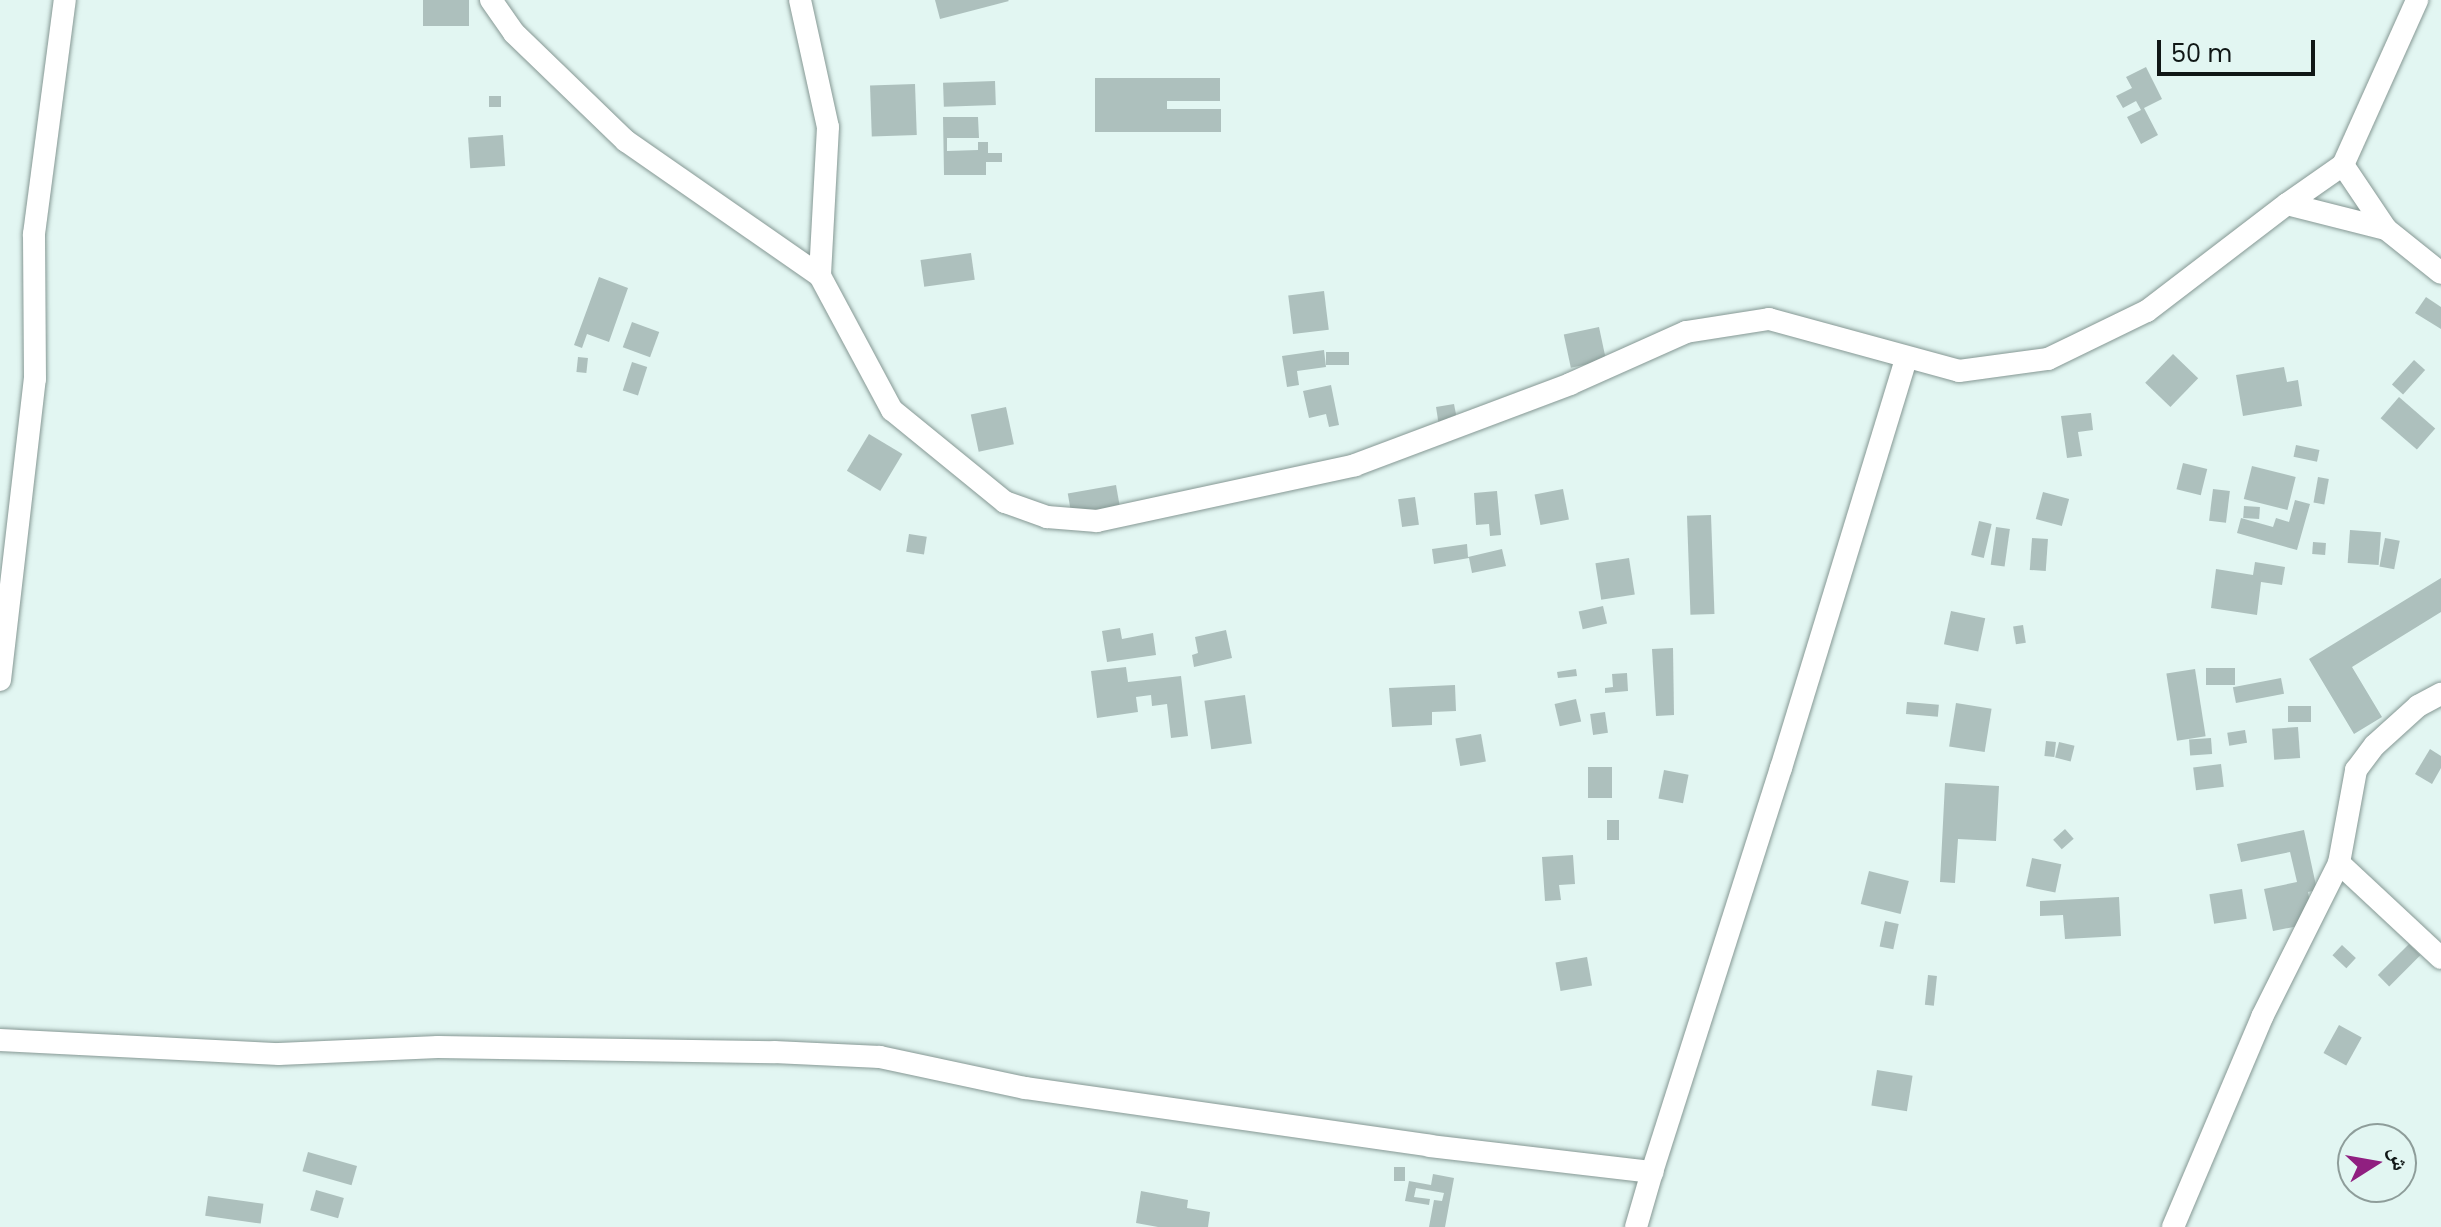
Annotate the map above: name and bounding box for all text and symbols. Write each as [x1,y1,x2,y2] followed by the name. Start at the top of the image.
[2161,24,2319,74] scale bar
[2171,37,2232,70] text: 50 m
[2337,1123,2417,1203] north arrow
[2382,1144,2417,1173] text: ش

